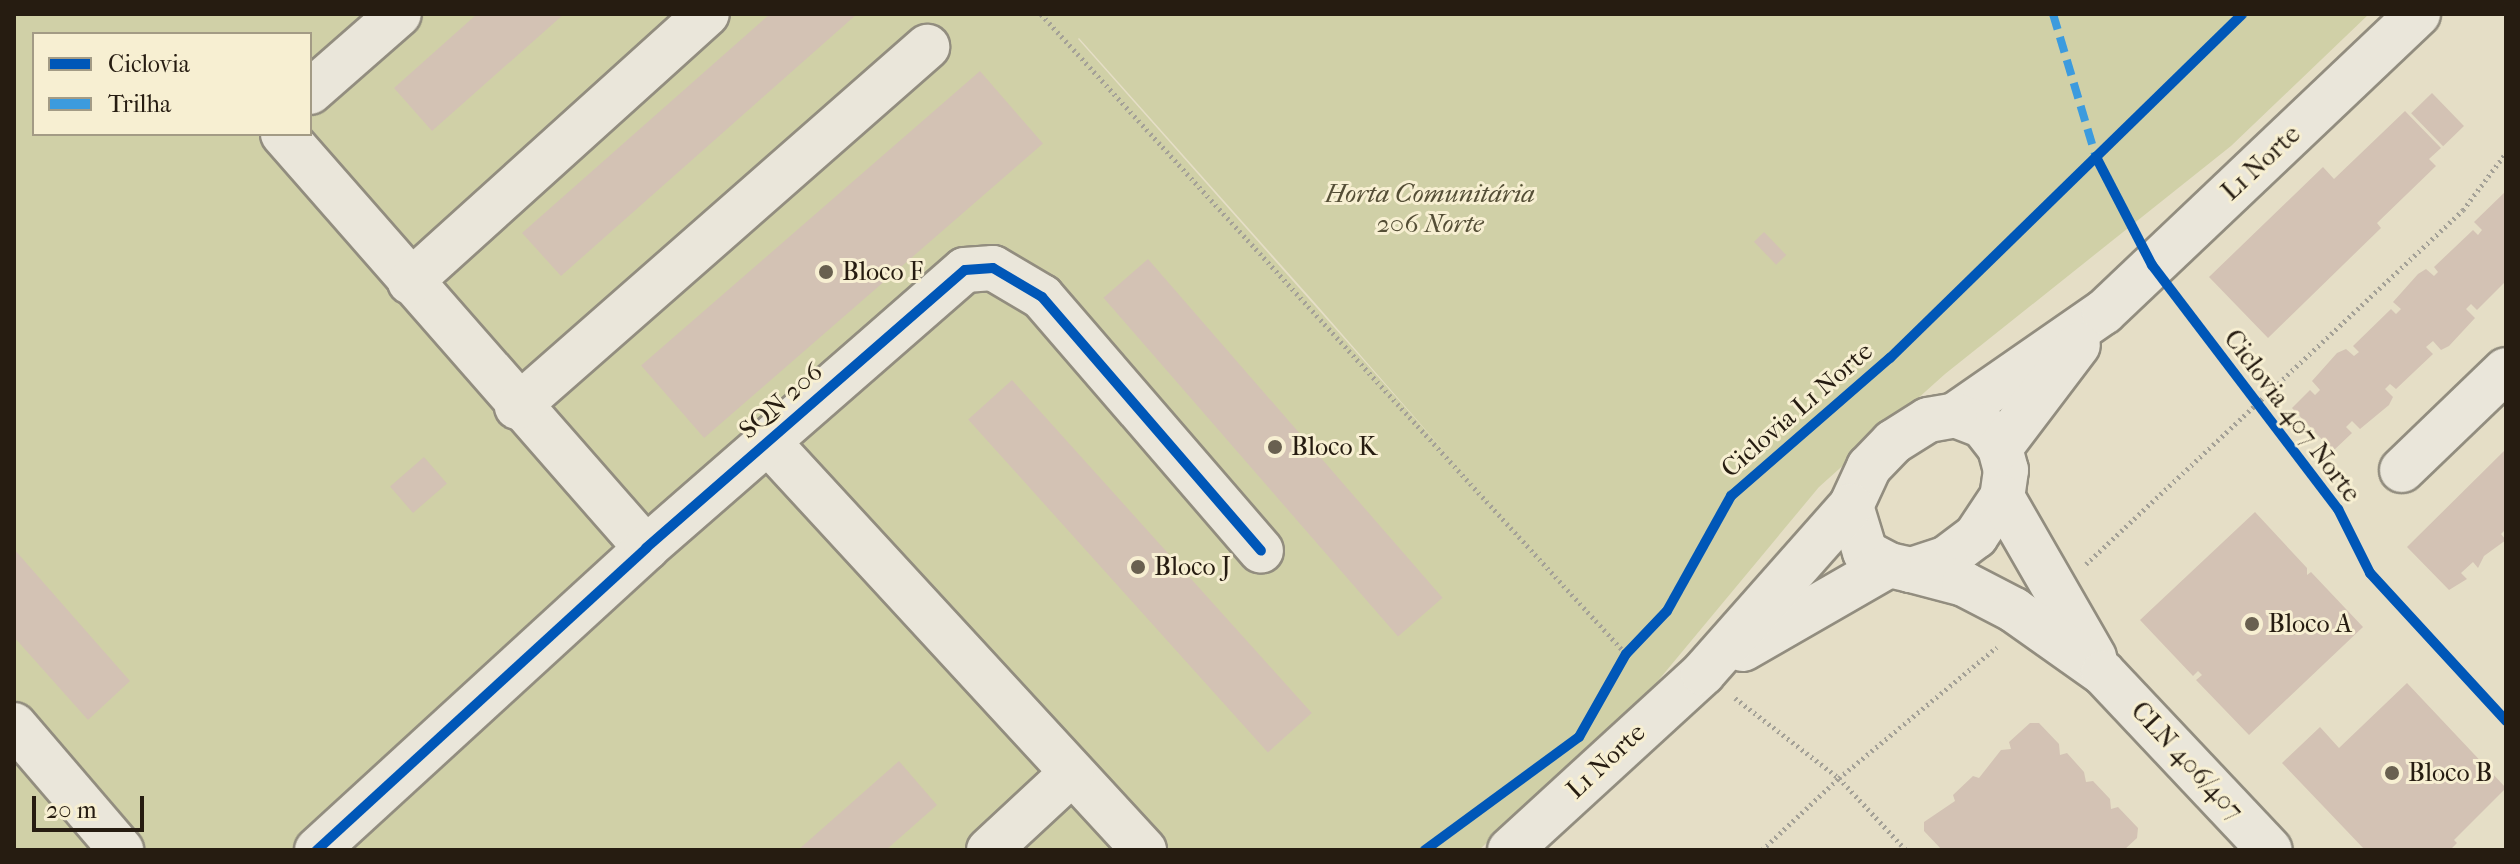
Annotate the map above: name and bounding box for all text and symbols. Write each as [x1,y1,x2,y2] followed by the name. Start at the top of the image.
[32,32,312,136] legend
[108,50,190,78] text: Ciclovia
[108,90,171,118] text: Trilha
[2215,119,2307,207] street label: L1 Norte
[1325,178,1535,240] park label: Horta Comunitária 206 Norte
[842,256,923,288] place label: Bloco F
[817,263,835,281] marker: Bloco F
[2217,324,2367,508] street label: Ciclovia 407 Norte
[1715,336,1879,484] street label: Ciclovia L1 Norte
[733,356,829,446] street label: SQN 206
[1291,431,1377,463] place label: Bloco K
[1266,438,1284,456] marker: Bloco K
[1154,551,1231,583] place label: Bloco J
[1129,558,1147,576] marker: Bloco J
[2268,608,2352,640] place label: Bloco A
[2243,615,2261,633] marker: Bloco A
[2124,695,2250,827] street label: CLN 406/407
[1560,717,1652,805] street label: L1 Norte
[2408,757,2492,789] place label: Bloco B
[2383,764,2401,782] marker: Bloco B
[36,780,148,830] scale bar
[46,796,97,824] text: 20 m

